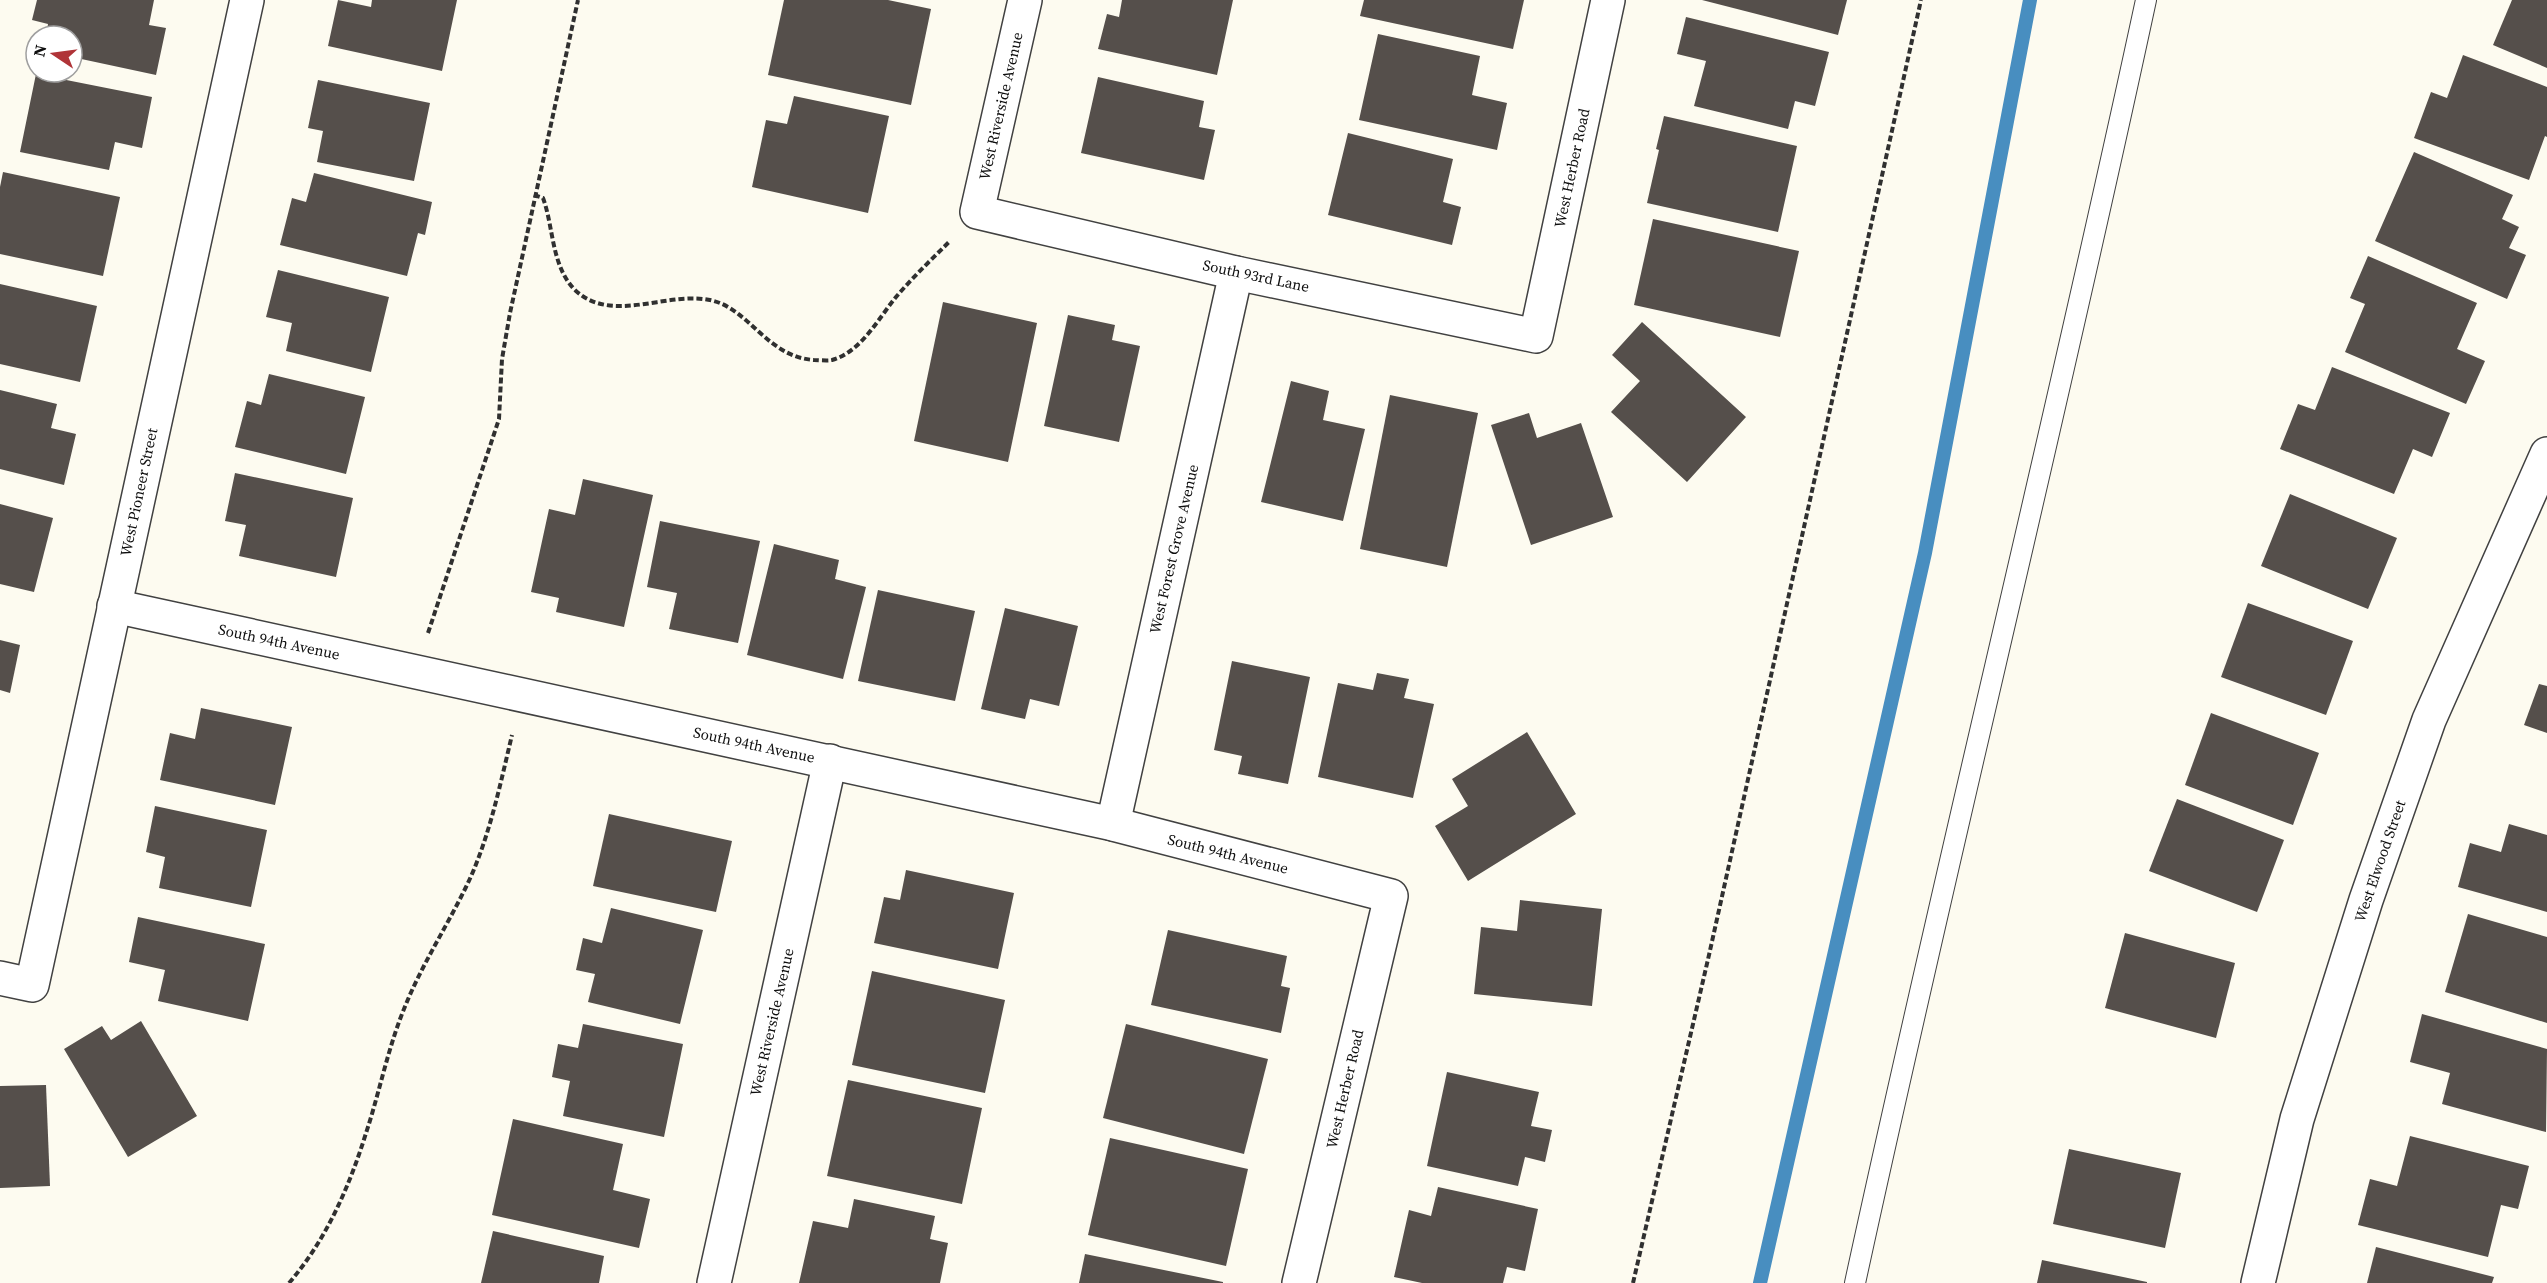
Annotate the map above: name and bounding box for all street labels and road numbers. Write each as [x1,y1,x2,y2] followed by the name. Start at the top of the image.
[973,30,1028,182] street label: West Riverside Avenue
[1549,106,1595,229] street label: West Herber Road
[1201,254,1312,297] street label: South 93rd Lane
[115,426,162,558] street label: West Pioneer Street
[1144,462,1203,636] street label: West Forest Grove Avenue
[217,618,342,665] street label: South 94th Avenue
[692,721,817,768] street label: South 94th Avenue
[2349,797,2410,925] street label: West Elwood Street
[1166,828,1291,879] street label: South 94th Avenue
[744,946,799,1098] street label: West Riverside Avenue
[1321,1027,1369,1150] street label: West Herber Road

